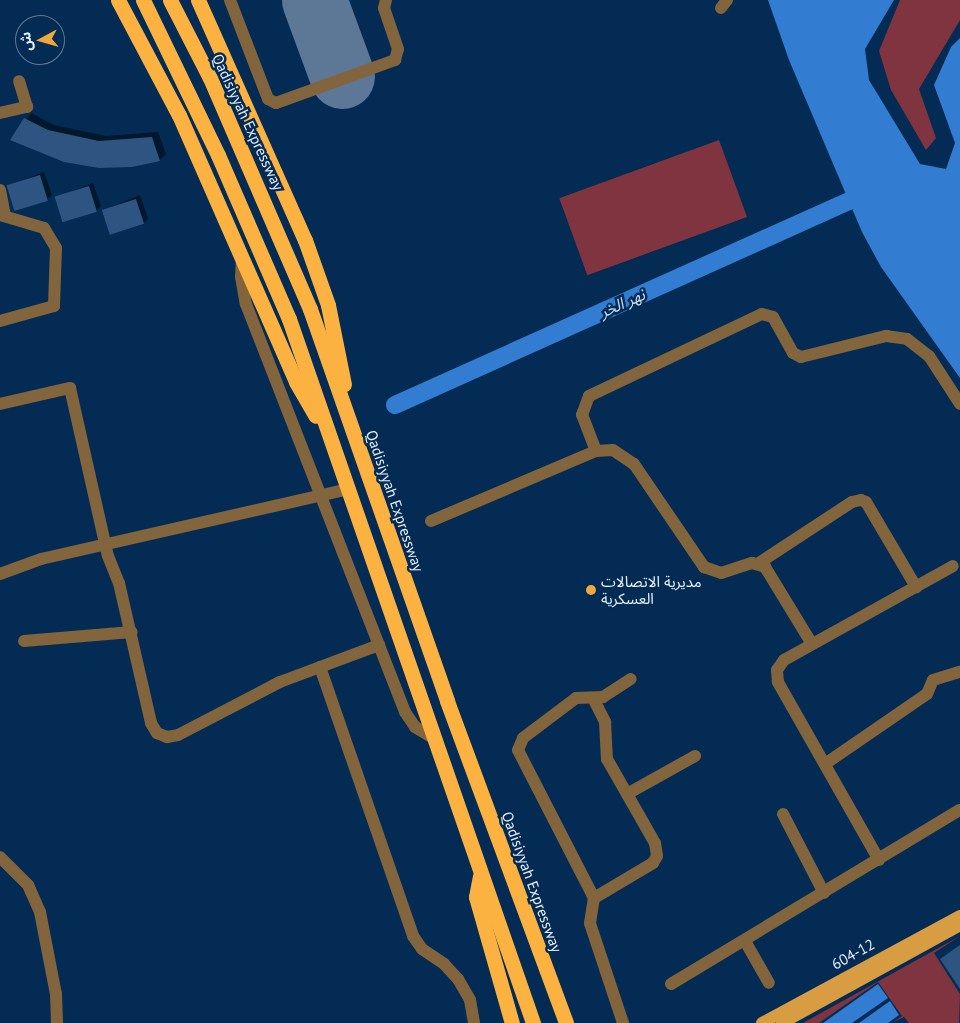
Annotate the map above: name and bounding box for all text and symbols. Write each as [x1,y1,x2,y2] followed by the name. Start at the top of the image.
[15,15,65,65] north arrow
[16,31,36,52] text: ش
[208,51,288,193] street label: Qadisiyyah Expressway
[596,285,648,321] water label: نهر الخر
[362,428,428,574] street label: Qadisiyyah Expressway
[601,572,702,607] place label: مديرية الاتصالات العسكرية
[585,584,597,596] marker: مديرية الاتصالات العسكرية
[498,809,566,955] street label: Qadisiyyah Expressway
[828,935,878,973] street label: 604-12

